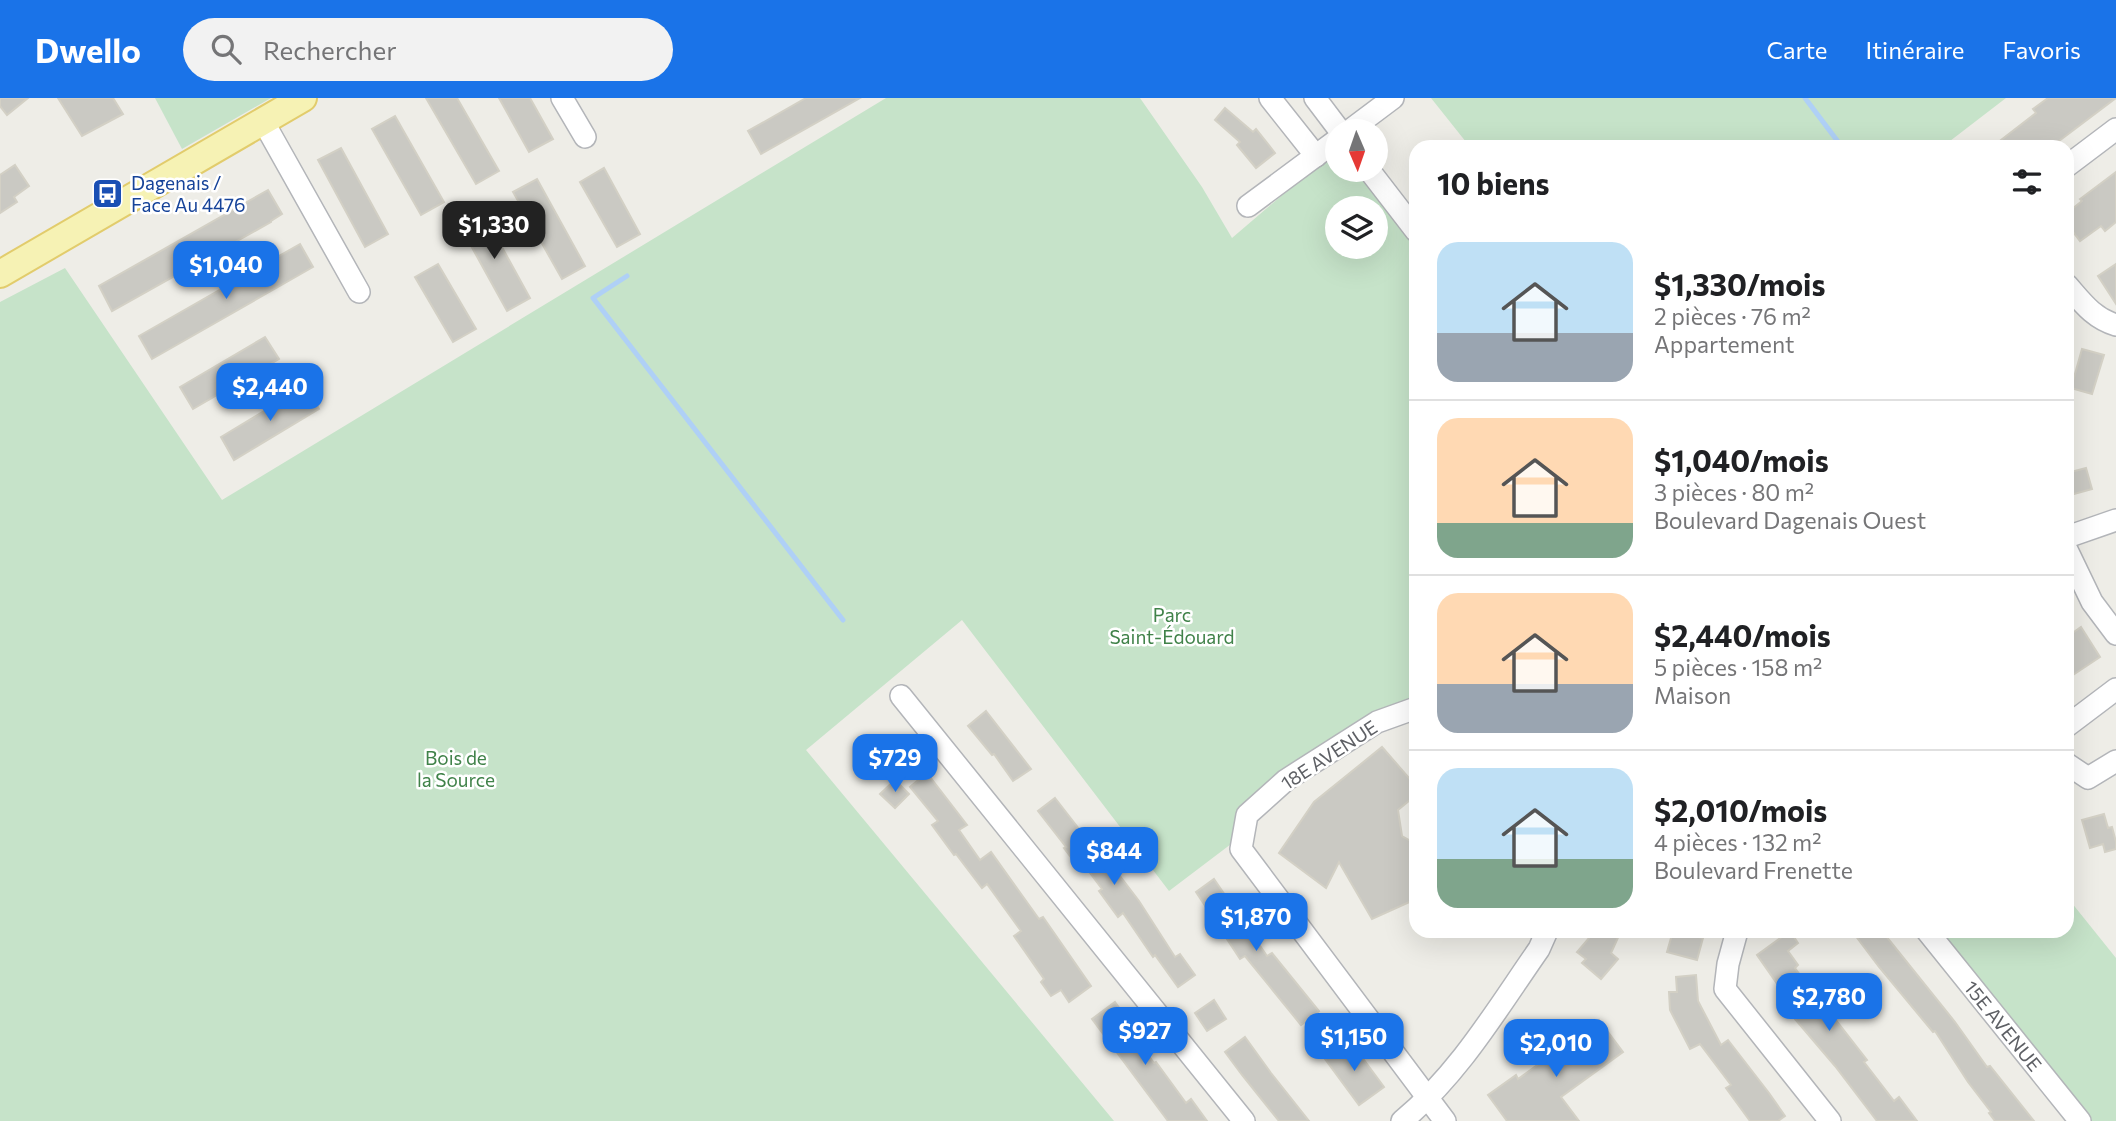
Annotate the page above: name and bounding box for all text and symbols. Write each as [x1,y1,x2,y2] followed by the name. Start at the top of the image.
[183,18,673,81] search box
[35,29,141,70] text: Dwello
[207,30,245,68] icon: search
[263,34,397,65] text: Rechercher
[1767,35,1828,64] text: Carte
[1866,35,1965,64] text: Itinéraire
[2003,35,2081,64] text: Favoris
[1325,119,1388,182] north arrow
[1325,119,1388,259] map controls
[2008,163,2046,201] icon: filters
[1437,164,1550,201] text: 10 biens
[131,171,246,216] place label: Dagenais / Face Au 4476
[91,177,125,211] bus stop icon: Dagenais / Face Au 4476
[1325,196,1388,259] button: layers
[437,202,551,261] pin: $1,330
[458,210,530,238] text: $1,330
[169,242,283,301] pin: $1,040
[189,250,263,278] text: $1,040
[1654,265,1825,302] text: $1,330/mois
[1493,270,1577,354] icon: home
[1654,302,1811,330] text: 2 pièces · 76 m²
[1654,330,1795,358] text: Appartement
[213,364,327,423] pin: $2,440
[232,372,308,400] text: $2,440
[1654,441,1829,478] text: $1,040/mois
[1493,446,1577,530] icon: home
[1654,478,1814,506] text: 3 pièces · 80 m²
[1654,506,1926,534] text: Boulevard Dagenais Ouest
[1109,603,1235,648] park label: Parc Saint-Édouard
[1654,616,1831,653] text: $2,440/mois
[1493,621,1577,705] icon: home
[1654,653,1822,681] text: 5 pièces · 158 m²
[1654,681,1731,709] text: Maison
[1276,715,1381,794] street label: 18E AVENUE
[854,734,936,794] pin: $729
[869,743,922,771] text: $729
[417,746,495,791] park label: Bois de la Source
[1654,791,1827,828] text: $2,010/mois
[1493,796,1577,880] icon: home
[1073,828,1155,887] pin: $844
[1654,828,1821,856] text: 4 pièces · 132 m²
[1086,836,1142,864] text: $844
[1654,856,1853,884] text: Boulevard Frenette
[1199,894,1313,953] pin: $1,870
[1221,902,1291,930] text: $1,870
[1772,974,1886,1033] pin: $2,780
[1960,976,2047,1075] street label: 15E AVENUE
[1792,982,1866,1010] text: $2,780
[1104,1007,1186,1067] pin: $927
[1297,1014,1411,1073] pin: $1,150
[1119,1016,1171,1044] text: $927
[1499,1020,1613,1079] pin: $2,010
[1321,1022,1387,1050] text: $1,150
[1520,1028,1592,1056] text: $2,010

